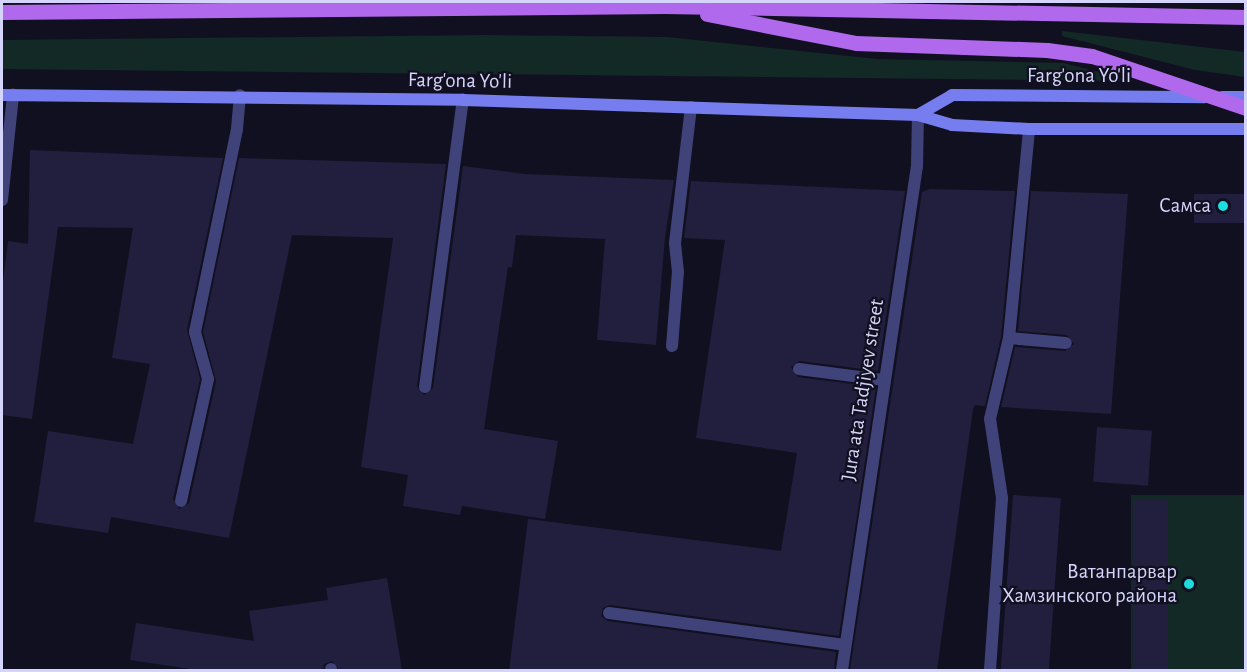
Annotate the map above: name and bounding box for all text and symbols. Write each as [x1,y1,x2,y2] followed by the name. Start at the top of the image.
[1027,63,1131,89] street label: Farg'ona Yo'li
[408,67,512,95] street label: Farg'ona Yo'li
[1159,193,1211,219] place label: Самса
[1216,199,1230,213] marker: Самса
[836,297,890,483] street label: Jura аta Tadjiyev street
[1002,559,1177,609] place label: Ватанпарвар Хамзинского района
[1182,577,1196,591] marker: Ватанпарвар Хамзинского района

